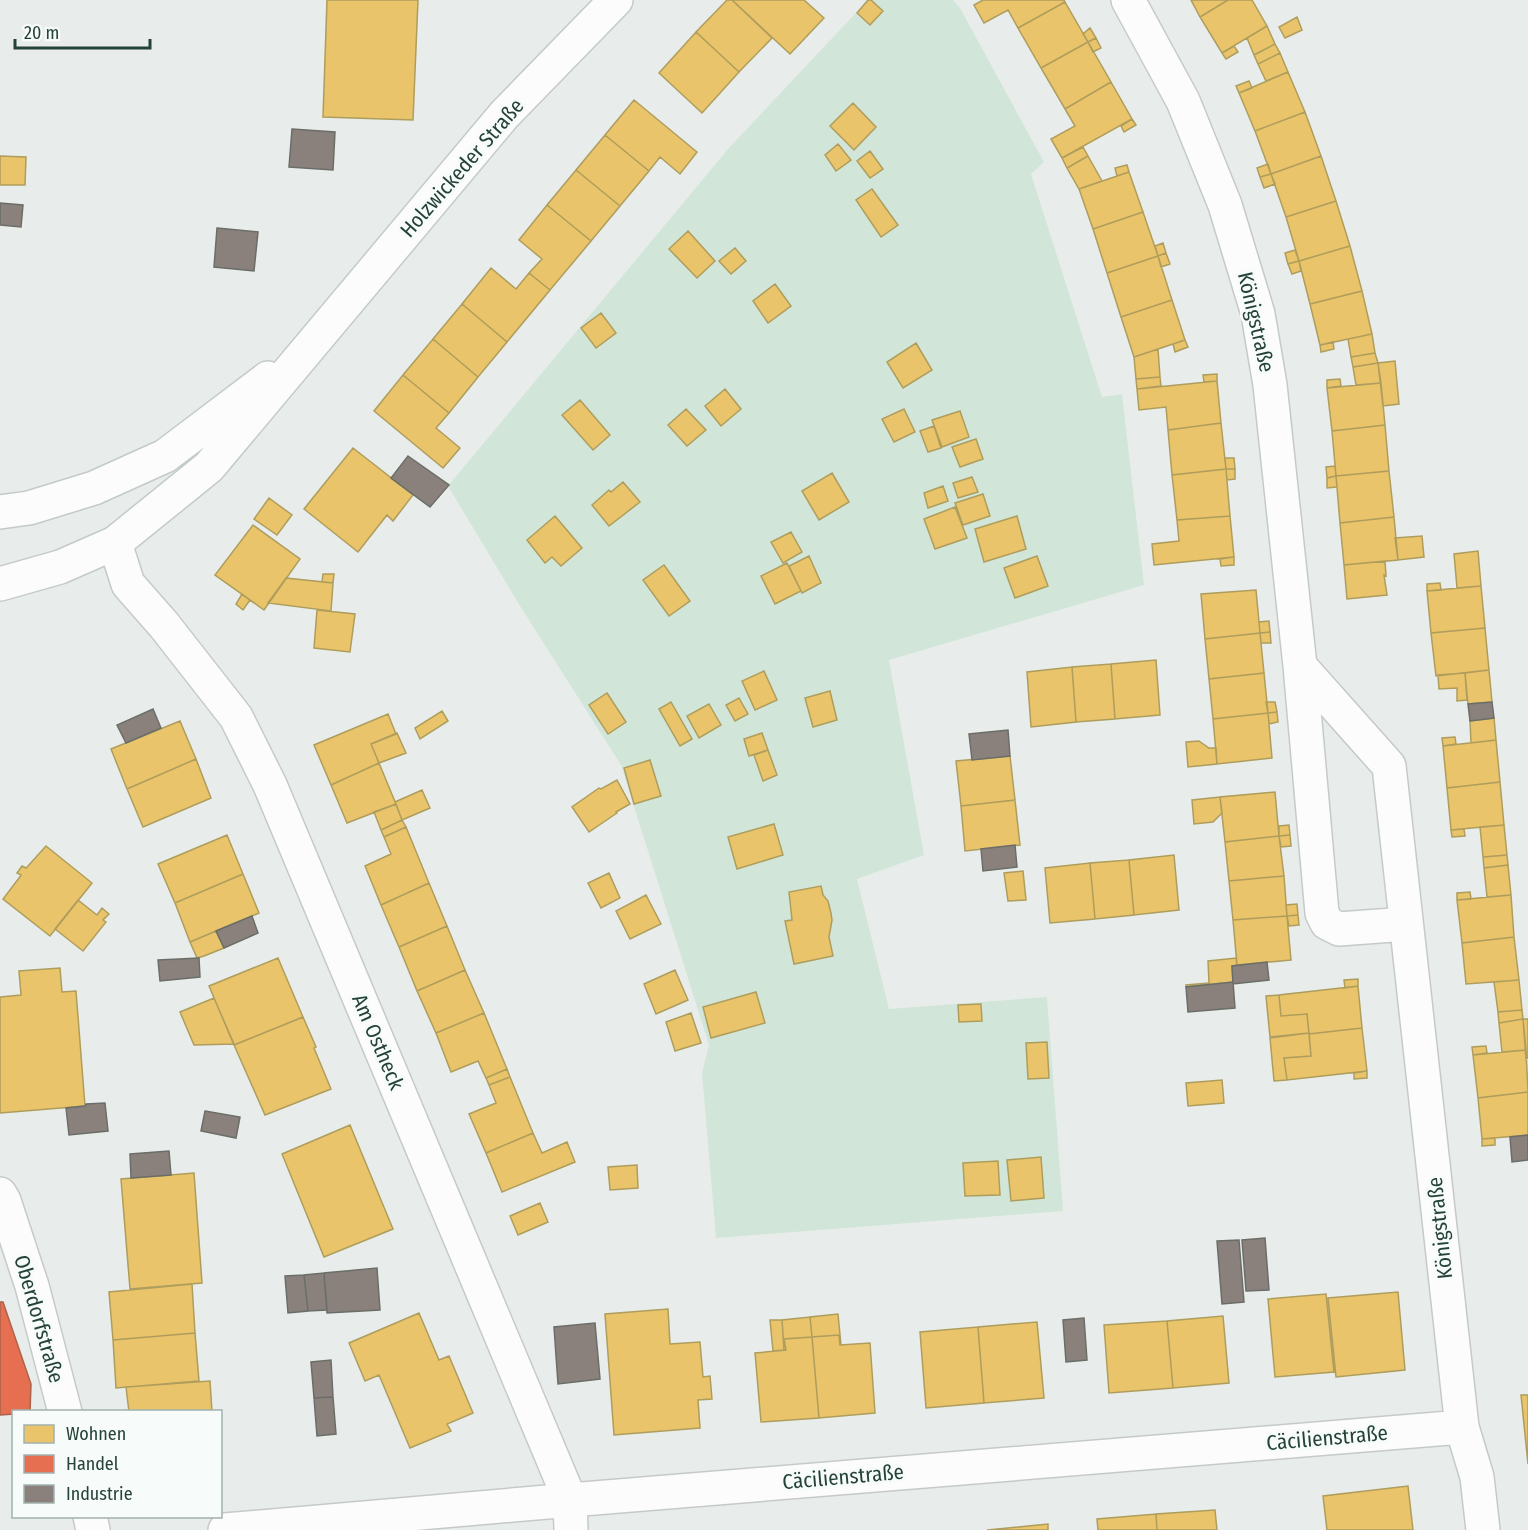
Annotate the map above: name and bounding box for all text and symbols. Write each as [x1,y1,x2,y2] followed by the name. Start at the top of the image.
[15,12,150,50] scale bar
[24,22,59,44] text: 20 m
[395,93,529,243] street label: Holzwickeder Straße
[1232,269,1280,375] street label: Königstraße
[346,990,410,1094] street label: Am Ostheck
[1422,1176,1458,1280] street label: Königstraße
[8,1252,70,1386] street label: Oberdorfstraße
[12,1410,222,1518] legend
[1265,1420,1389,1456] street label: Cäcilienstraße
[66,1423,126,1445] text: Wohnen
[66,1453,119,1475] text: Handel
[781,1459,905,1495] street label: Cäcilienstraße
[66,1483,133,1505] text: Industrie

